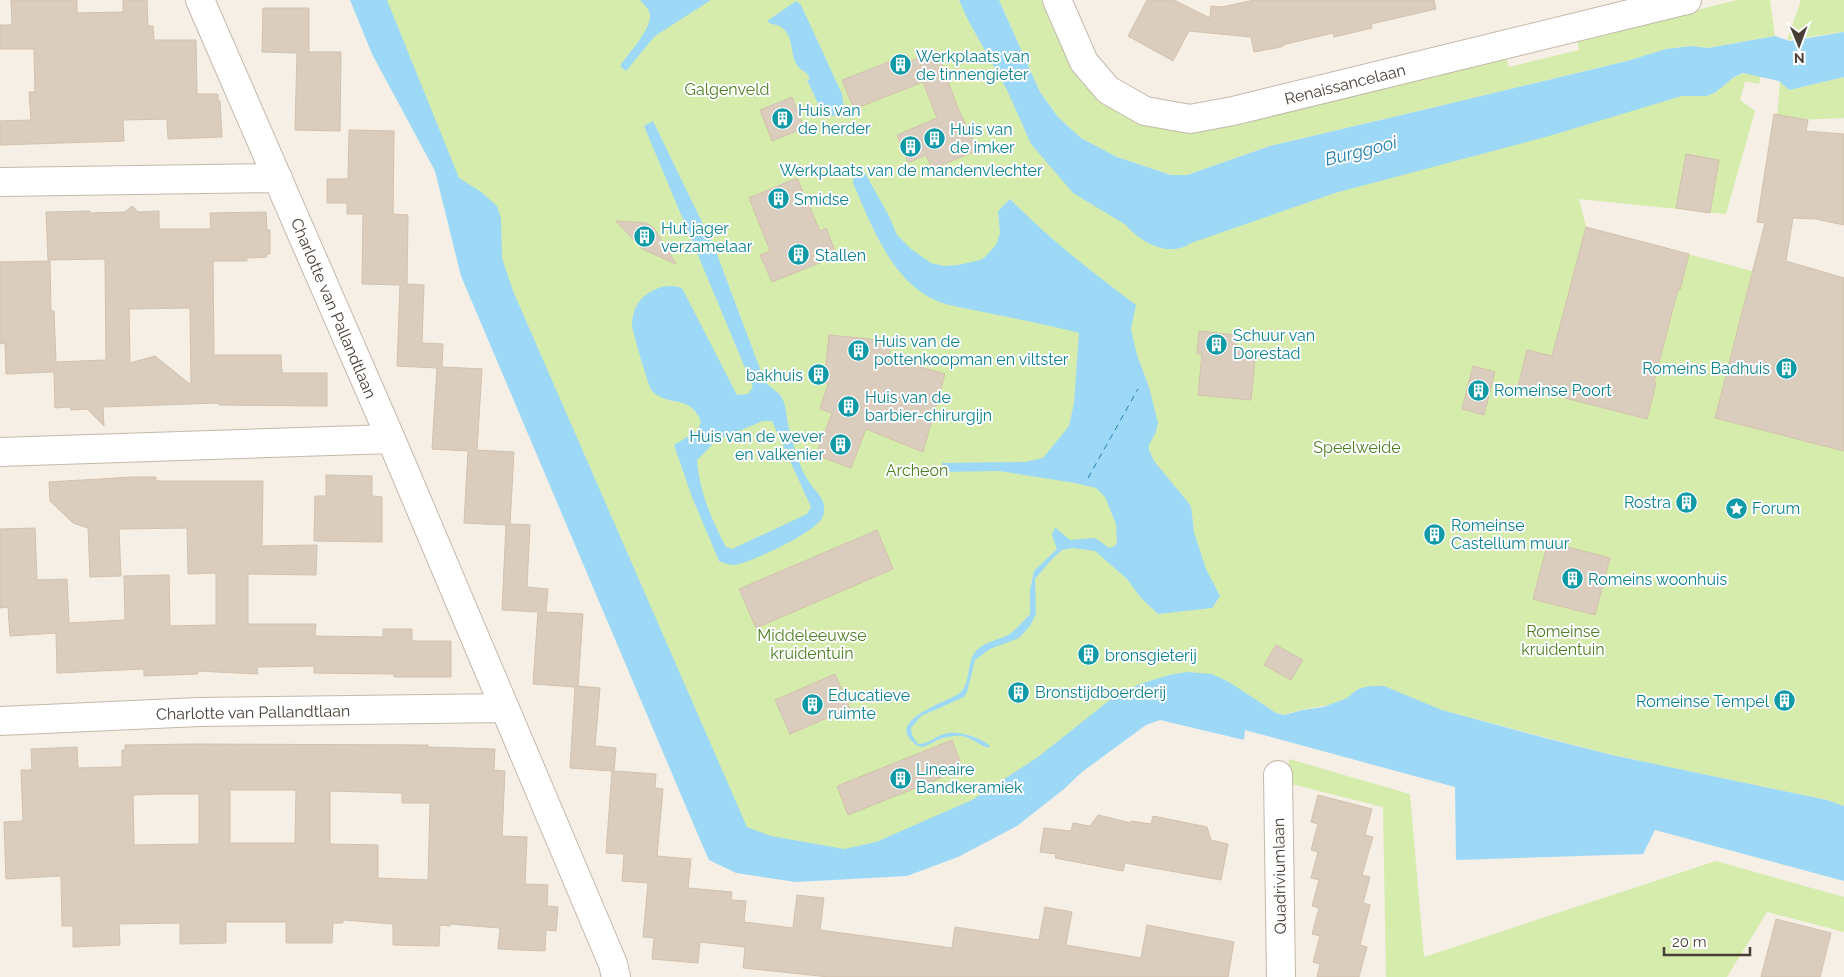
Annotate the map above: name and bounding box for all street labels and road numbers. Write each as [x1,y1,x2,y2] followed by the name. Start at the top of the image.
[1283,60,1408,109] street label: Renaissancelaan
[287,215,380,401] street label: Charlotte van Pallandtlaan
[156,701,350,724] street label: Charlotte van Pallandtlaan
[1269,818,1290,934] street label: Quadriviumlaan

